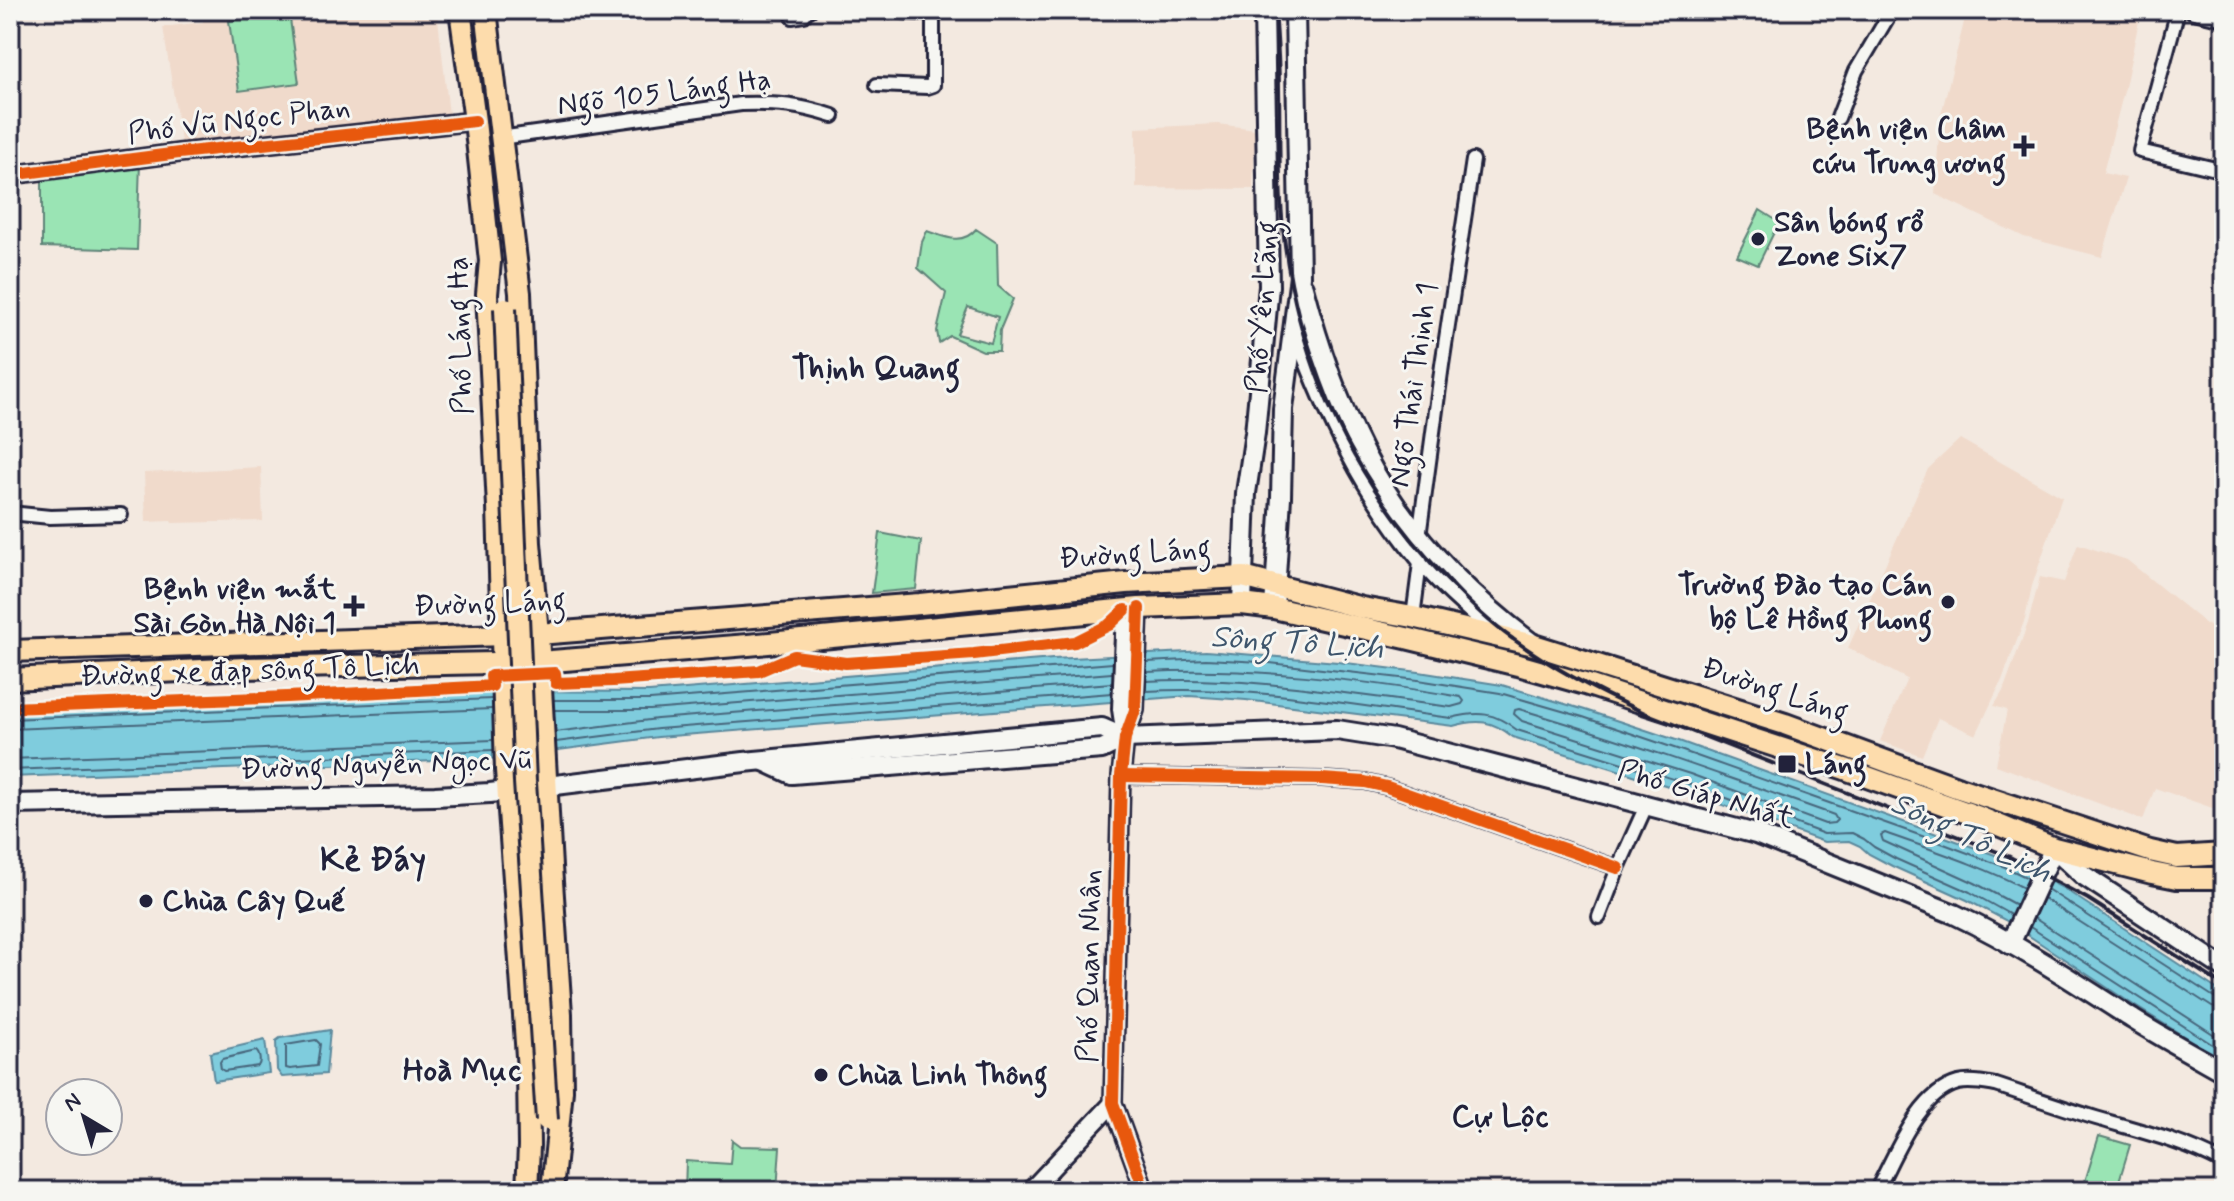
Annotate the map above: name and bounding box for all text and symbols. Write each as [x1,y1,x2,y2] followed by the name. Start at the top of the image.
[555,61,773,128] street label: Ngõ 105 Láng Hạ
[126,88,353,157] street label: Phố Vũ Ngọc Phan
[1806,110,2006,187] place label: Bệnh viện Châm cứu Trung ương
[2013,135,2035,157] marker: Bệnh viện Châm cứu Trung ương
[1774,203,1923,276] place label: Sân bóng rổ Zone Six7
[1237,219,1291,395] street label: Phố Yên Lãng
[1749,230,1767,248] marker: Sân bóng rổ Zone Six7
[439,256,486,416] street label: Phố Láng Hạ
[1380,280,1451,490] street label: Ngõ Thái Thịnh 1
[792,348,960,394] district label: Thịnh Quang
[1058,529,1212,582] street label: Đường Láng
[1678,566,1932,643] place label: Trường Đào tạo Cán bộ Lê Hồng Phong
[133,570,336,643] place label: Bệnh viện mắt Sài Gòn Hà Nội 1
[413,582,567,629] street label: Đường Láng
[1939,593,1957,611] marker: Trường Đào tạo Cán bộ Lê Hồng Phong
[343,595,365,617] marker: Bệnh viện mắt Sài Gòn Hà Nội 1
[1209,616,1385,674] water label: Sông Tô Lịch
[80,646,420,699] street label: Đường xe đạp sông Tô Lịch
[1696,649,1853,736] street label: Đường Láng
[240,740,532,793] street label: Đường Nguyễn Ngọc Vũ
[1805,745,1867,788] place label: Láng
[1613,751,1799,839] street label: Phố Giáp Nhất
[1776,753,1798,775] marker: Láng
[1882,782,2058,897] water label: Sông Tô Lịch
[320,838,426,883] district label: Kẻ Đáy
[1069,869,1111,1063] street label: Phố Quan Nhân
[162,882,346,921] place label: Chùa Cây Quế
[137,892,155,910] marker: Chùa Cây Quế
[403,1050,521,1092] district label: Hoà Mục
[837,1056,1048,1099] place label: Chùa Linh Thông
[812,1066,830,1084] marker: Chùa Linh Thông
[44,1077,124,1157] north arrow
[59,1087,87,1118] text: N
[1452,1096,1548,1138] district label: Cự Lộc

